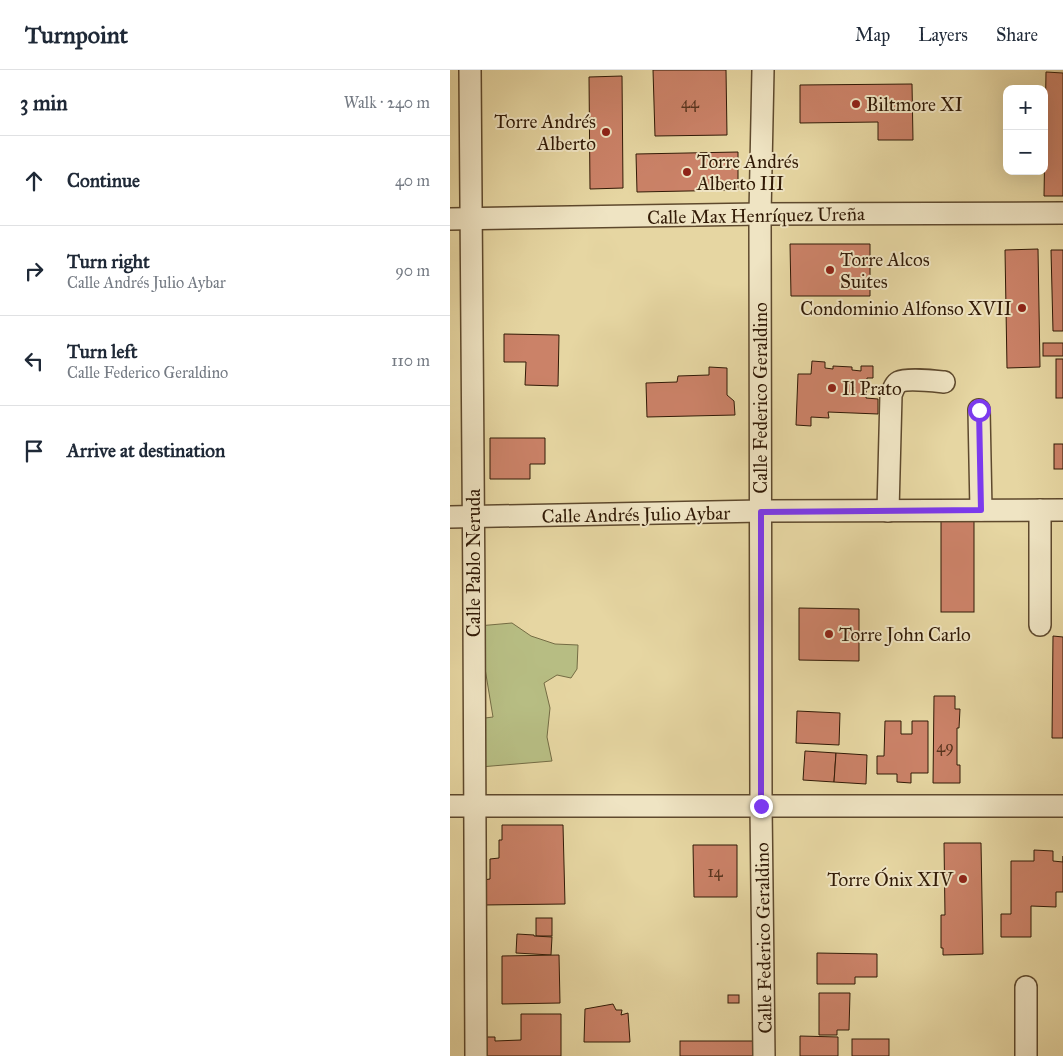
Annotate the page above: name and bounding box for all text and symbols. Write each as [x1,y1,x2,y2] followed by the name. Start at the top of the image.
[25,20,128,50] text: Turnpoint
[855,24,890,46] text: Map
[918,24,968,46] text: Layers
[996,24,1038,46] text: Share
[1003,85,1048,175] map controls
[1003,85,1048,130] button: +
[20,90,68,116] text: 3 min
[344,93,430,112] text: Walk · 240 m
[681,93,700,112] house number: 44
[866,93,963,116] place label: Biltmore XI
[850,98,862,110] marker: Biltmore XI
[494,110,596,155] place label: Torre Andrés Alberto
[600,126,612,138] marker: Torre Andrés Alberto
[1003,130,1048,175] button: −
[696,150,799,195] place label: Torre Andrés Alberto III
[681,166,693,178] marker: Torre Andrés Alberto III
[20,167,48,195] icon: ahead
[67,169,140,192] text: Continue
[395,171,430,190] text: 40 m
[647,202,866,230] street label: Calle Max Henríquez Ureña
[840,248,930,293] place label: Torre Alcos Suites
[67,250,150,273] text: Turn right
[20,257,48,285] icon: right
[395,261,430,280] text: 90 m
[824,264,836,276] marker: Torre Alcos Suites
[67,273,226,292] text: Calle Andrés Julio Aybar
[800,297,1012,320] place label: Condominio Alfonso XVII
[749,302,772,494] street label: Calle Federico Geraldino
[1016,302,1028,314] marker: Condominio Alfonso XVII
[67,340,137,363] text: Turn left
[20,347,48,375] icon: left
[391,351,430,370] text: 110 m
[67,363,228,382] text: Calle Federico Geraldino
[842,377,902,400] place label: Il Prato
[826,382,838,394] marker: Il Prato
[968,399,991,422] route start
[20,437,48,465] icon: arrive
[67,439,225,462] text: Arrive at destination
[462,488,485,637] street label: Calle Pablo Neruda
[542,501,731,529] street label: Calle Andrés Julio Aybar
[839,623,971,647] place label: Torre John Carlo
[823,628,835,640] marker: Torre John Carlo
[936,737,954,756] house number: 49
[750,795,773,818] route end
[750,842,777,1034] street label: Calle Federico Geraldino
[707,862,724,881] house number: 14
[827,867,954,891] place label: Torre Ónix XIV
[957,873,969,885] marker: Torre Ónix XIV

